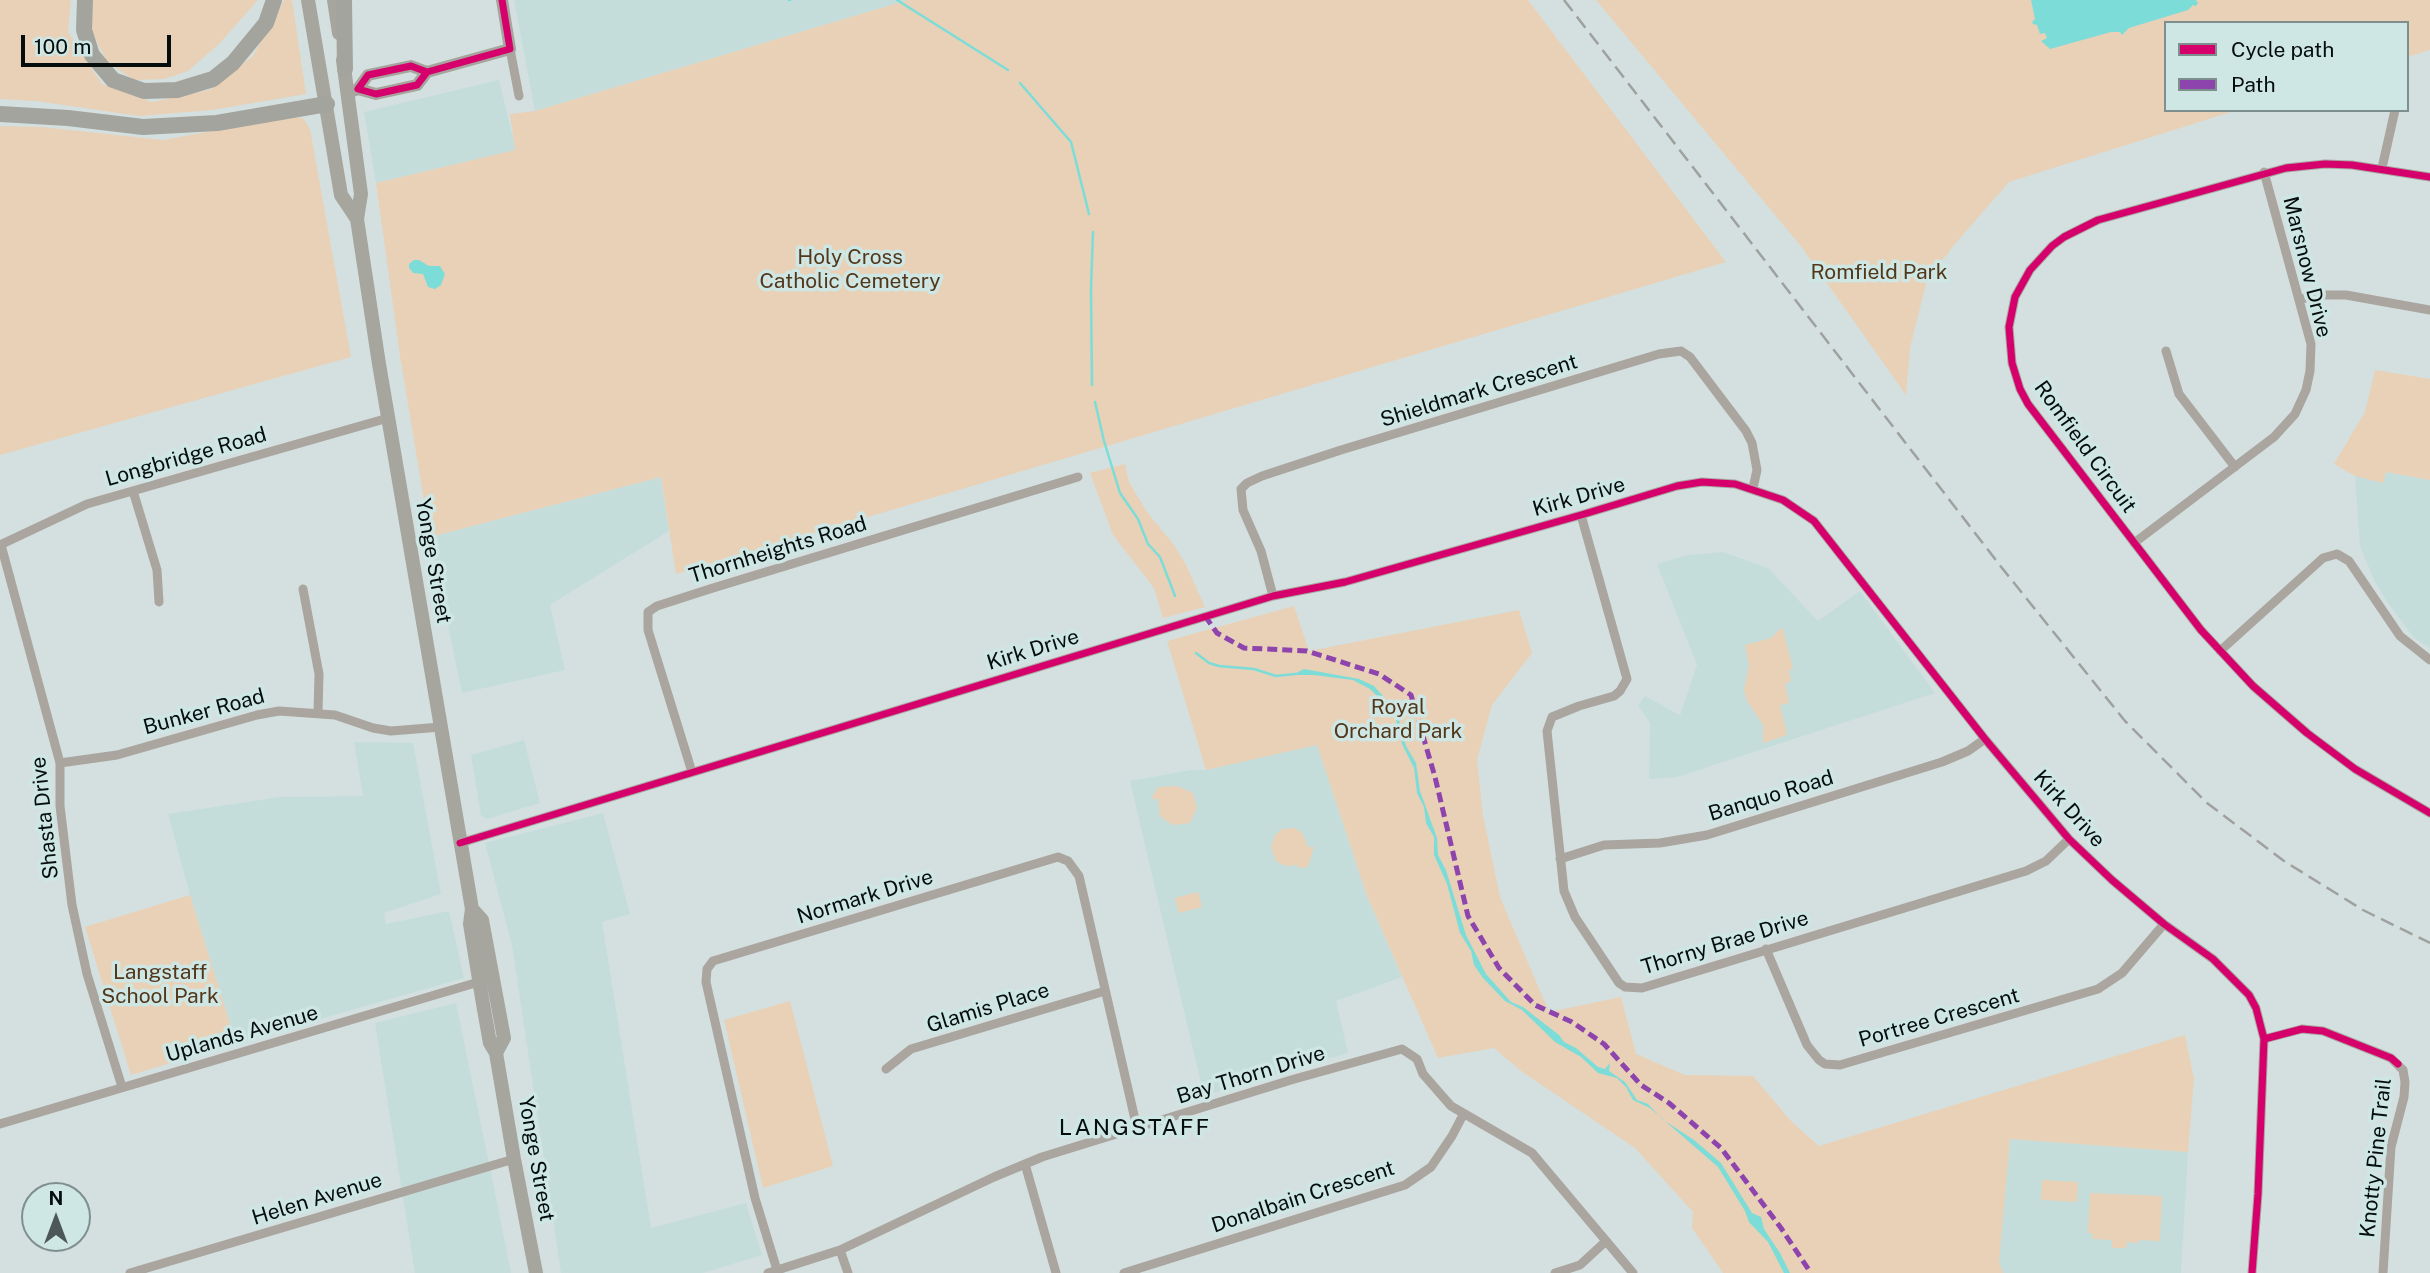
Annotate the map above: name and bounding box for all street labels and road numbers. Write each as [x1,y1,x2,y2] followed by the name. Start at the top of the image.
[2277,194,2337,340] street label: Marsnow Drive
[1377,349,1581,433] street label: Shieldmark Crescent
[2029,376,2141,518] street label: Romfield Circuit
[102,422,270,492] street label: Longbridge Road
[1530,472,1628,522] street label: Kirk Drive
[410,497,456,625] street label: Yonge Street
[686,511,870,589] street label: Thornheights Road
[984,624,1082,676] street label: Kirk Drive
[140,684,268,740] street label: Bunker Road
[26,755,64,881] street label: Shasta Drive
[1706,765,1836,827] street label: Banquo Road
[2028,765,2110,853] street label: Kirk Drive
[794,864,936,930] street label: Normark Drive
[1638,906,1812,980] street label: Thorny Brae Drive
[924,977,1052,1039] street label: Glamis Place
[1856,983,2022,1053] street label: Portree Crescent
[163,1000,321,1068] street label: Uplands Avenue
[1174,1040,1328,1110] street label: Bay Thorn Drive
[2355,1077,2397,1239] street label: Knotty Pine Trail
[513,1095,559,1223] street label: Yonge Street
[1208,1156,1398,1238] street label: Donalbain Crescent
[249,1167,385,1231] street label: Helen Avenue

